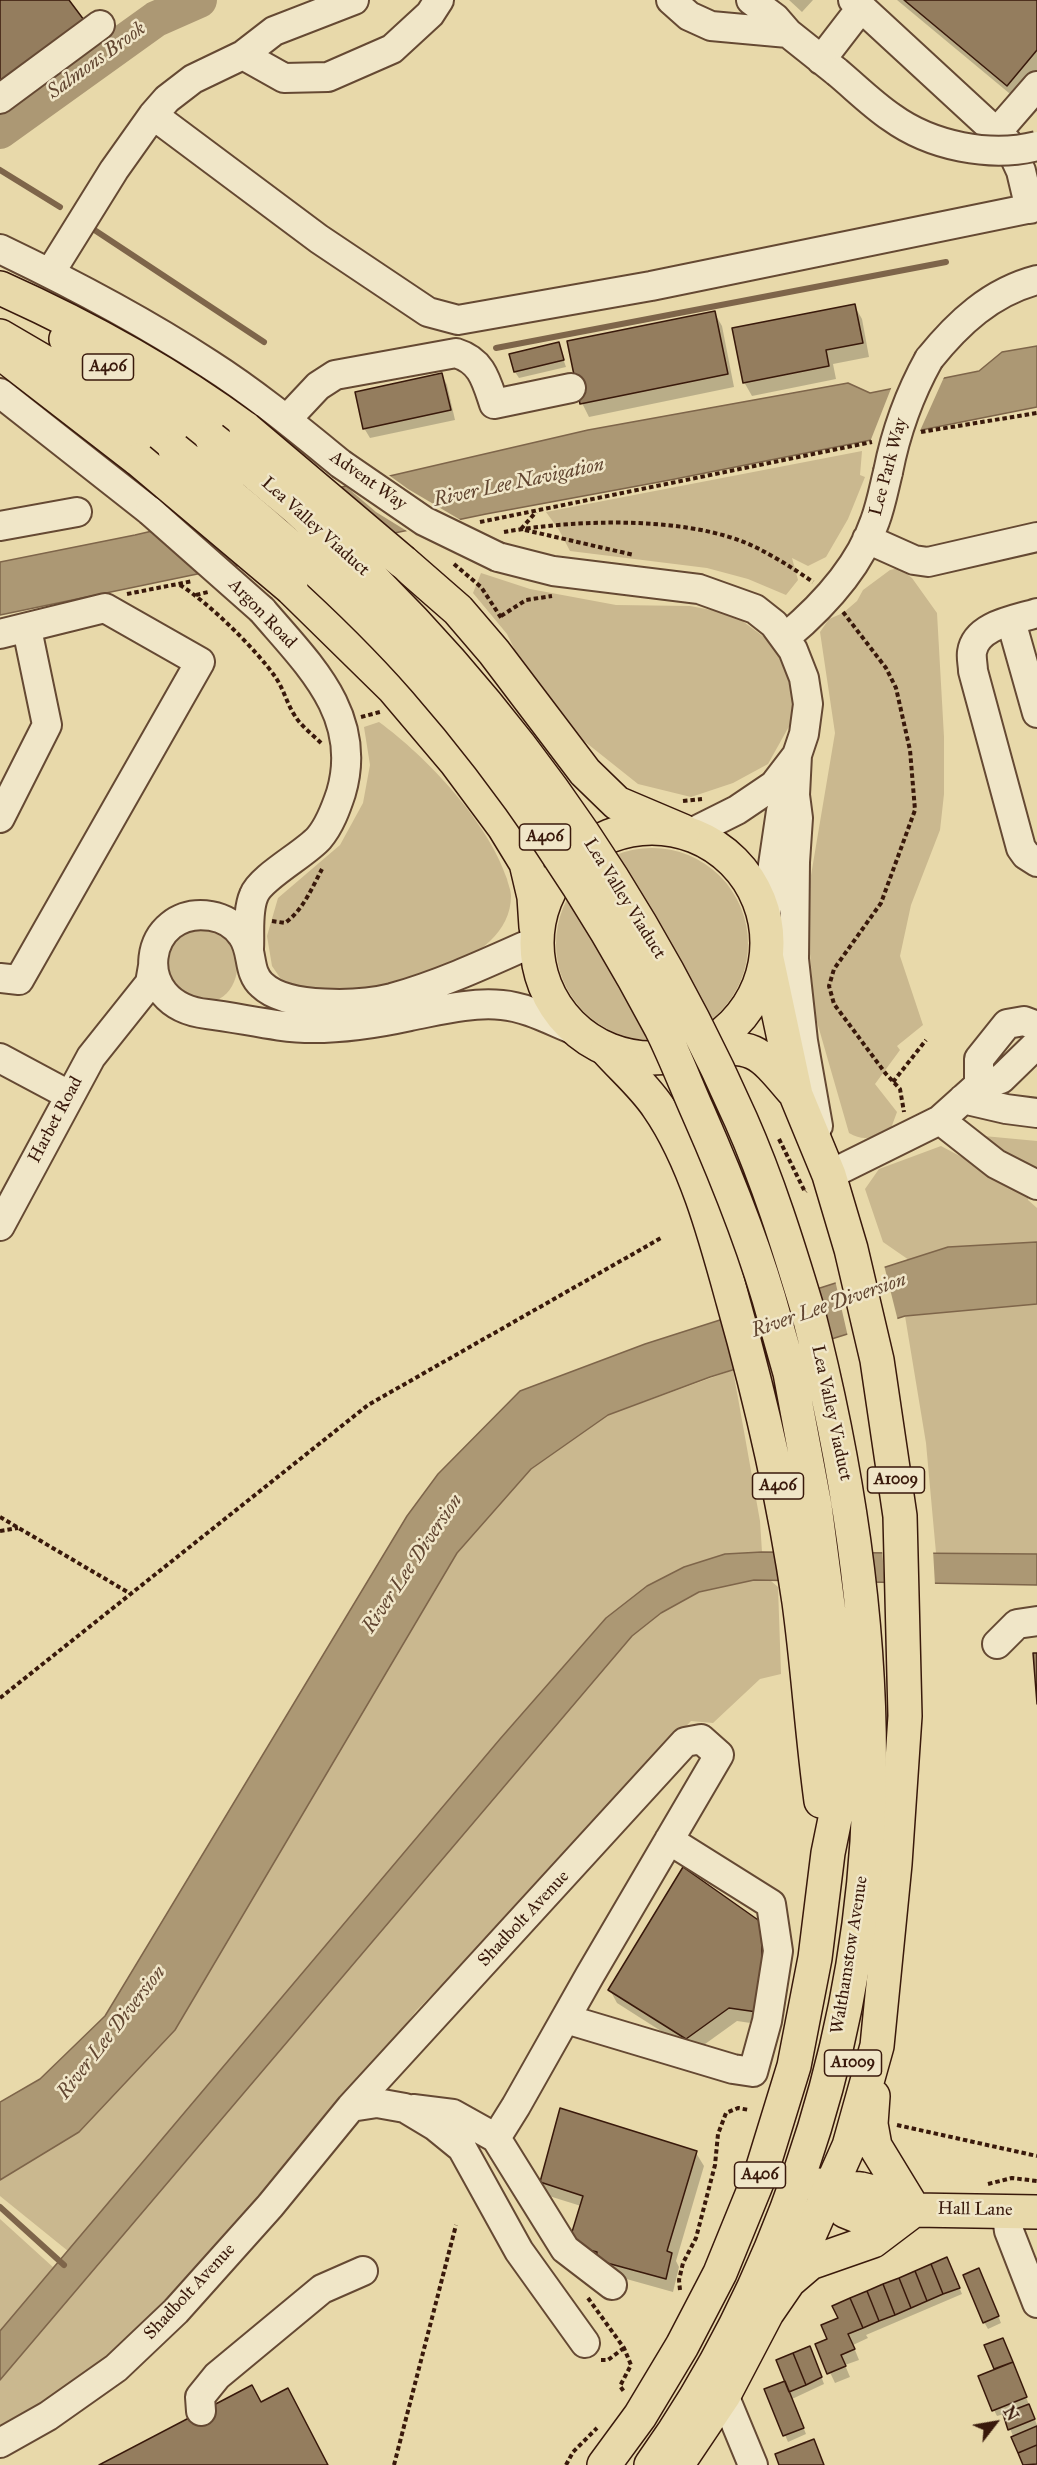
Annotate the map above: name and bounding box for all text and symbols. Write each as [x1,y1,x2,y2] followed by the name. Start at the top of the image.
[43,17,151,105] water label: Salmons Brook
[82,354,134,380] road number: A406
[866,416,912,518] street label: Lee Park Way
[325,447,411,515] street label: Advent Way
[432,453,606,513] water label: River Lee Navigation
[256,473,374,581] street label: Lea Valley Viaduct
[224,575,300,653] street label: Argon Road
[520,824,570,850] road number: A406
[578,835,670,963] street label: Lea Valley Viaduct
[24,1073,88,1167] street label: Harbet Road
[748,1268,910,1344] water label: River Lee Diversion
[806,1343,856,1483] street label: Lea Valley Viaduct
[868,1467,924,1493] road number: A1009
[752,1473,804,1499] road number: A406
[358,1490,468,1638] water label: River Lee Diversion
[474,1866,574,1972] street label: Shadbolt Avenue
[827,1875,873,2035] street label: Walthamstow Avenue
[53,1962,171,2104] water label: River Lee Diversion
[824,2050,882,2076] road number: A1009
[734,2162,786,2188] road number: A406
[937,2199,1013,2221] street label: Hall Lane
[140,2239,240,2345] street label: Shadbolt Avenue
[965,2393,1025,2453] north arrow
[999,2403,1022,2424] text: N

